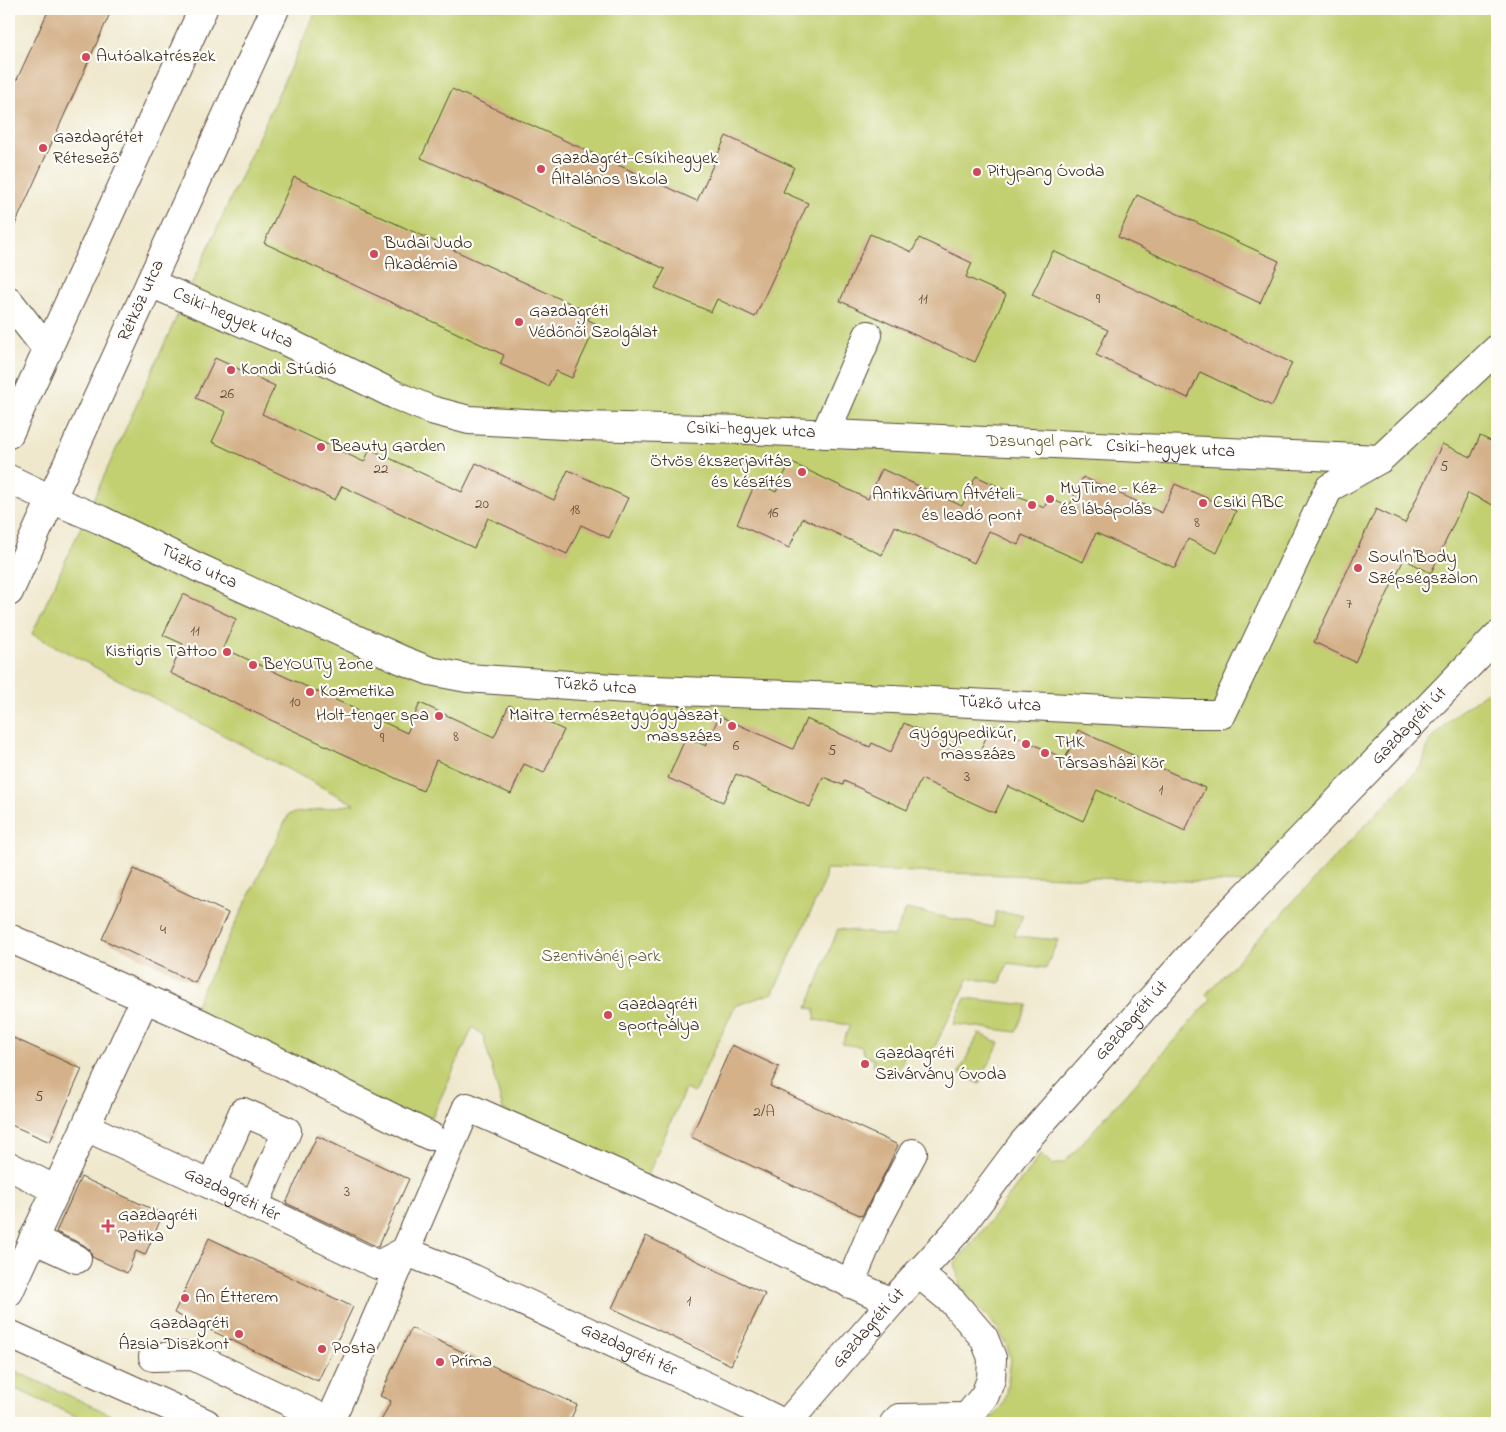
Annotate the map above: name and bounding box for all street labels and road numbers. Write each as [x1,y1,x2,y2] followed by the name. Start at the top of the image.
[112,256,172,346] street label: Rétköz utca
[168,281,298,356] street label: Csiki-hegyek utca
[686,416,816,446] street label: Csiki-hegyek utca
[1105,433,1236,465] street label: Csiki-hegyek utca
[155,538,241,597] street label: Tűzkő utca
[553,671,637,702] street label: Tűzkő utca
[1365,681,1454,772] street label: Gazdagréti út
[958,689,1042,720] street label: Tűzkő utca
[1089,975,1175,1067] street label: Gazdagréti út
[180,1161,285,1229] street label: Gazdagréti tér
[826,1282,912,1375] street label: Gazdagréti út
[576,1317,681,1384] street label: Gazdagréti tér

